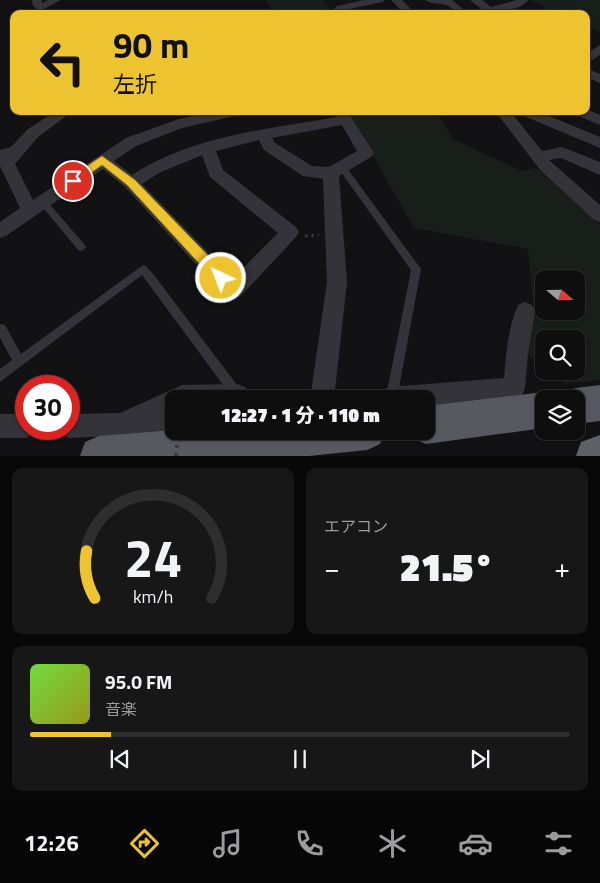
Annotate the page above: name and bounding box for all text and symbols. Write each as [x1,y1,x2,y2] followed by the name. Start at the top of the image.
[113,18,189,72] text: 90 m
[30,30,95,95] icon: left
[113,67,157,101] text: 左折
[52,160,94,202] pin
[59,167,87,195] icon: arrive
[194,251,246,303] position arrow
[535,270,585,320] north arrow
[535,270,585,440] map controls
[535,330,585,380] button: search
[15,375,80,440] speed limit sign: 30
[535,390,585,440] button: layers
[220,400,380,429] text: 12:27 · 1 分 · 110 m
[324,514,388,538] text: エアコン
[124,518,182,597] text: 24
[400,538,494,596] text: 21.5°
[324,546,340,589] text: −
[554,546,570,589] text: +
[133,583,173,610] text: km/h
[105,667,172,696] text: 95.0 FM
[105,697,137,721] text: 音楽
[106,745,134,773] icon: previous
[286,745,314,773] icon: pause
[466,745,494,773] icon: next
[24,826,79,860] text: 12:26
[127,826,162,861] icon: directions
[210,826,245,861] icon: music
[292,826,327,861] icon: phone
[375,826,410,861] icon: climate
[458,826,493,861] icon: car
[541,826,576,861] icon: filters

